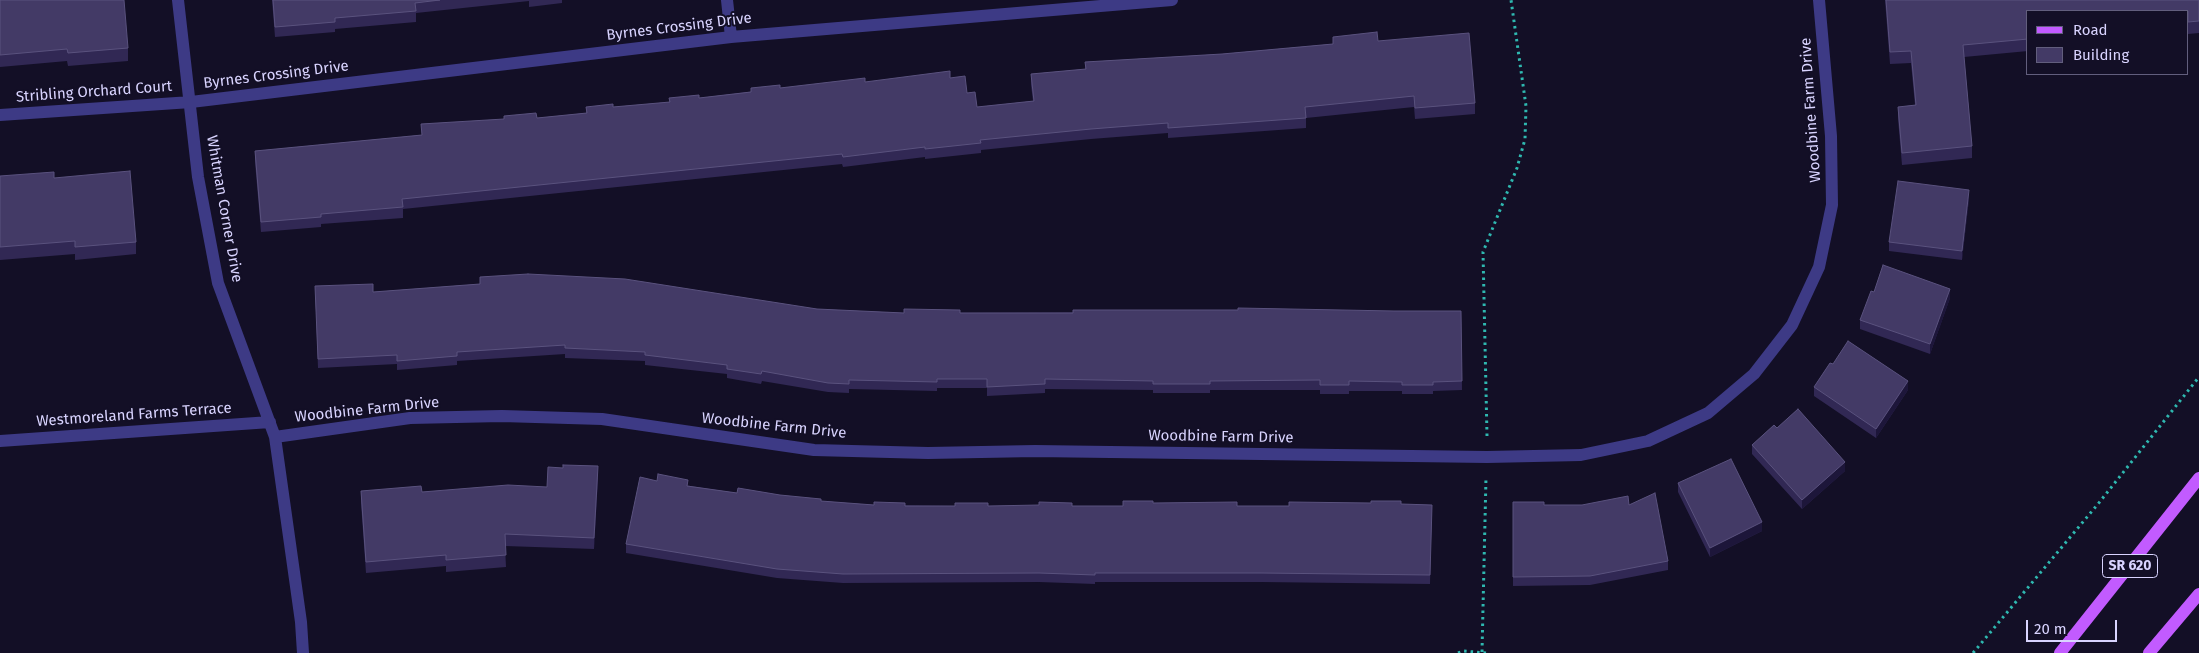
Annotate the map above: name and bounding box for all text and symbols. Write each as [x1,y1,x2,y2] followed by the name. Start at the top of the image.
[605,9,753,45] street label: Byrnes Crossing Drive
[2026,10,2189,75] legend
[2073,21,2108,39] text: Road
[1797,37,1825,183] street label: Woodbine Farm Drive
[2073,46,2129,64] text: Building
[202,57,350,93] street label: Byrnes Crossing Drive
[15,78,173,106] street label: Stribling Orchard Court
[202,134,246,284] street label: Whitman Corner Drive
[294,393,440,427] street label: Woodbine Farm Drive
[36,399,232,431] street label: Westmoreland Farms Terrace
[701,409,847,443] street label: Woodbine Farm Drive
[1148,427,1294,447] street label: Woodbine Farm Drive
[2102,554,2158,578] road number: SR 620
[2029,610,2120,642] scale bar
[2034,620,2067,638] text: 20 m

